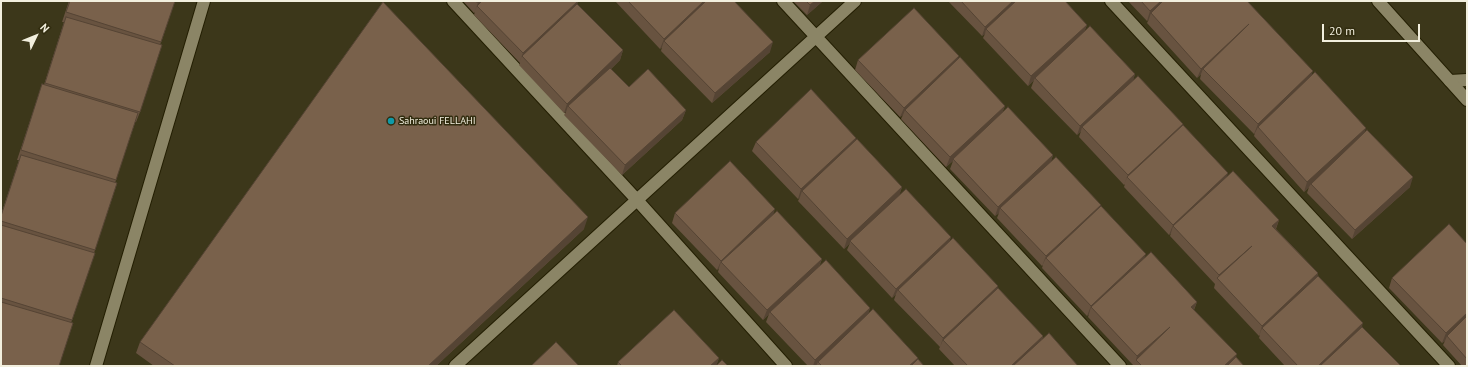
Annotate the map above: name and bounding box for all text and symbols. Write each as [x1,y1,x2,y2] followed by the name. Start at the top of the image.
[16,16,56,56] north arrow
[1324,16,1422,42] scale bar
[37,20,52,35] text: N
[1329,23,1355,38] text: 20 m
[399,115,476,127] place label: Sahraoui FELLAHI
[386,116,396,126] marker: Sahraoui FELLAHI

